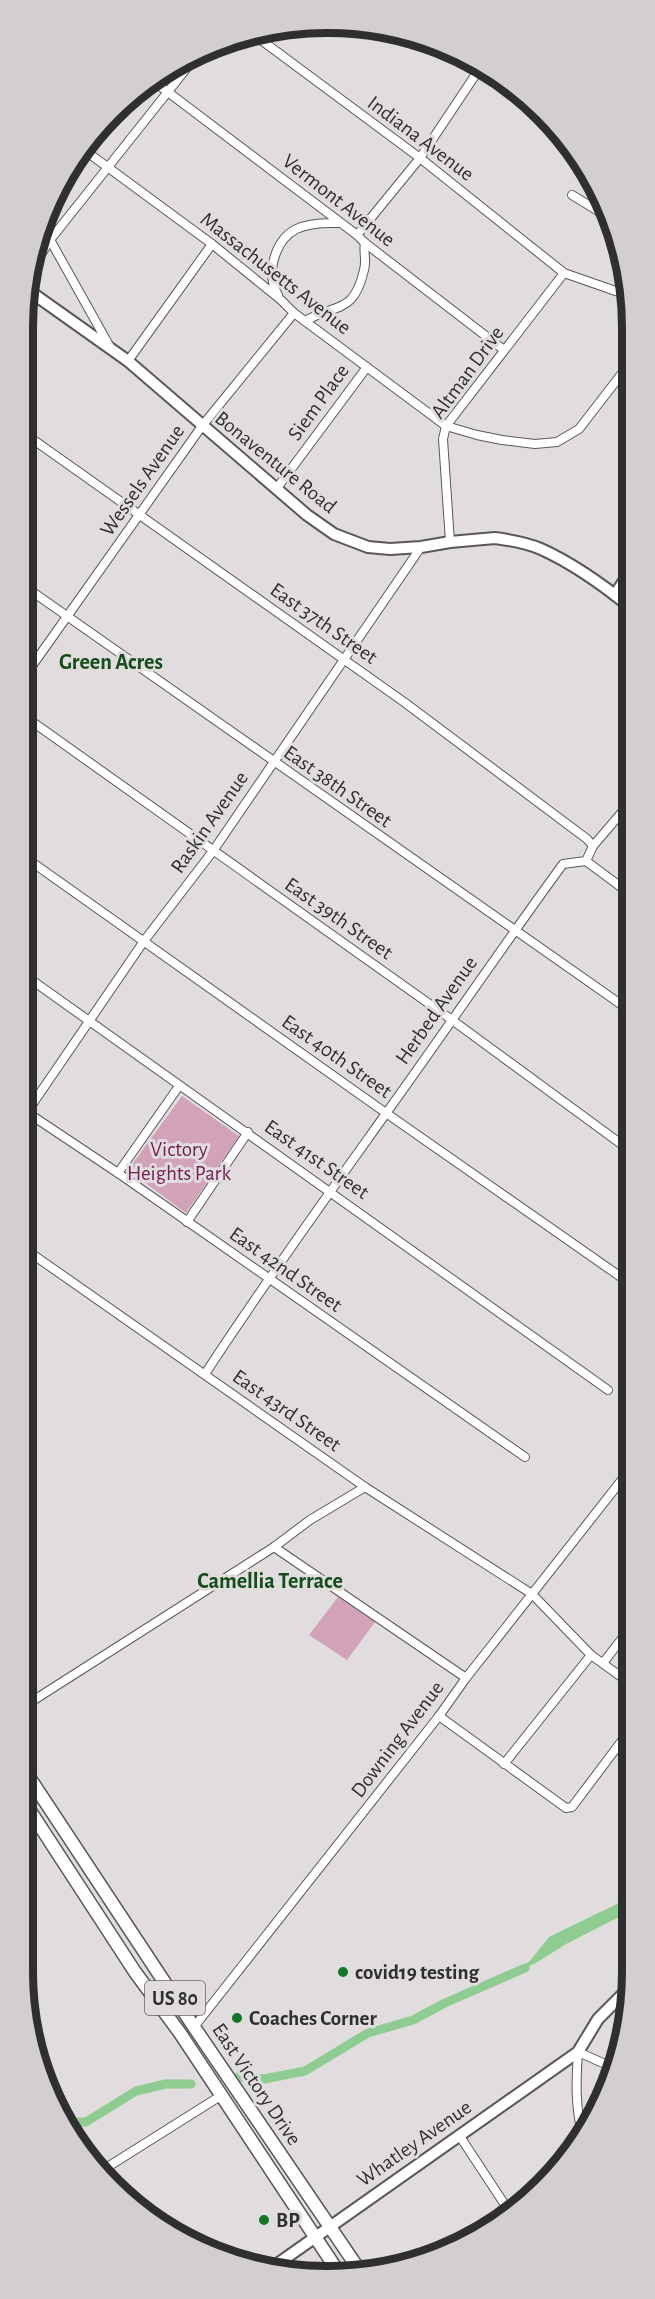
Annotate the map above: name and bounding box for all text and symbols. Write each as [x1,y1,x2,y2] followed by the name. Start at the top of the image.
[364,92,478,185] street label: Indiana Avenue
[278,150,399,251] street label: Vermont Avenue
[197,208,355,338] street label: Massachusetts Avenue
[427,322,508,422] street label: Altman Drive
[284,360,353,444] street label: Siem Place
[211,407,340,518] street label: Bonaventure Road
[96,421,188,540] street label: Wessels Avenue
[266,579,381,668] street label: East 37th Street
[59,651,163,673] district label: Green Acres
[280,742,396,831] street label: East 38th Street
[167,768,252,877] street label: Raskin Avenue
[281,874,397,963] street label: East 39th Street
[392,952,481,1068] street label: Herbed Avenue
[278,1011,396,1102] street label: East 40th Street
[261,1116,373,1203] street label: East 41st Street
[127,1139,231,1184] park label: Victory Heights Park
[226,1223,346,1316] street label: East 42nd Street
[229,1365,345,1455] street label: East 43rd Street
[197,1570,343,1592] district label: Camellia Terrace
[347,1677,448,1801] street label: Downing Avenue
[355,1962,480,1983] place label: covid19 testing
[336,1965,350,1979] marker: covid19 testing
[145,1981,205,2015] road number: US 80
[249,2008,377,2029] place label: Coaches Corner
[230,2011,244,2025] marker: Coaches Corner
[208,2020,305,2149] street label: East Victory Drive
[353,2096,475,2191] street label: Whatley Avenue
[276,2210,300,2231] place label: BP
[257,2213,271,2227] marker: BP

